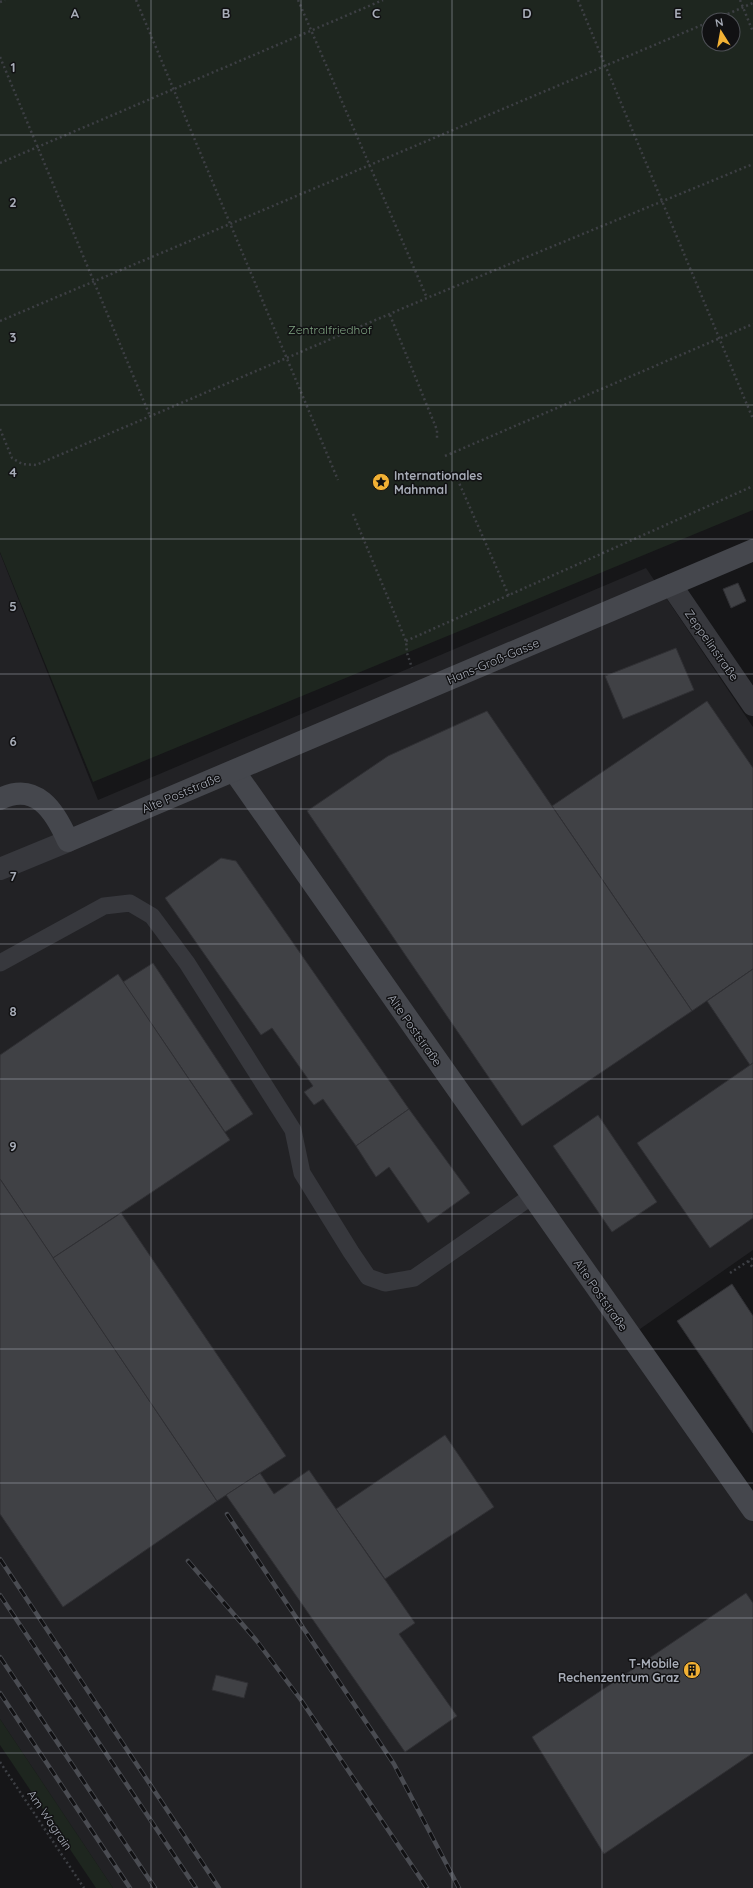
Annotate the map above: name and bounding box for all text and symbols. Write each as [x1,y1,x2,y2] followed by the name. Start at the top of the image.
[71,5,80,21] text: A
[222,5,230,21] text: B
[372,5,380,21] text: C
[522,5,532,21] text: D
[674,5,682,21] text: E
[701,12,741,52] north arrow
[714,15,724,30] text: N
[10,59,16,75] text: 1
[9,194,17,210] text: 2
[288,322,373,337] park label: Zentralfriedhof
[10,329,17,345] text: 3
[9,464,17,480] text: 4
[394,468,482,497] place label: Internationales Mahnmal
[371,472,391,492] place icon: Internationales Mahnmal
[9,598,17,614] text: 5
[682,606,742,684] street label: Zeppelinstraße
[445,635,542,687] street label: Hans-Groß-Gasse
[9,733,17,749] text: 6
[139,770,223,816] street label: Alte Poststraße
[9,868,17,884] text: 7
[385,991,445,1069] street label: Alte Poststraße
[9,1003,17,1019] text: 8
[9,1138,17,1154] text: 9
[571,1256,631,1334] street label: Alte Poststraße
[558,1656,679,1685] place label: T-Mobile Rechenzentrum Graz
[682,1660,702,1680] building icon: T-Mobile Rechenzentrum Graz
[24,1787,76,1853] street label: Am Wagrain

